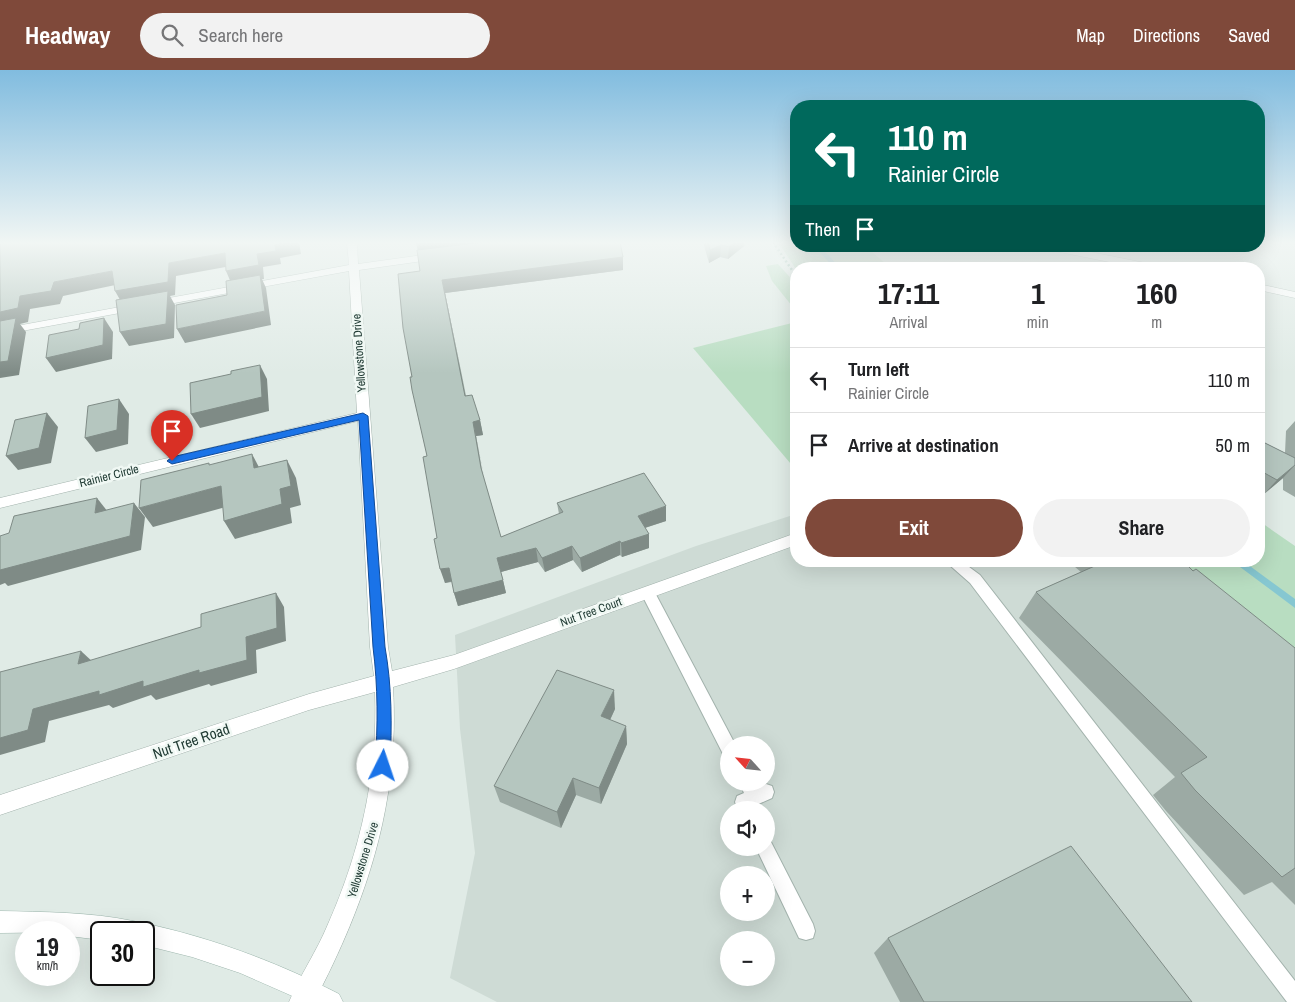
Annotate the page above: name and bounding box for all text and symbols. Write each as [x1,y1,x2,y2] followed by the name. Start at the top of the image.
[140,13,490,58] search box
[25,19,110,51] text: Headway
[158,21,186,49] icon: search
[198,22,283,48] text: Search here
[1076,23,1105,48] text: Map
[1133,23,1200,48] text: Directions
[1228,23,1270,48] text: Saved
[888,114,968,161] text: 110 m
[805,120,870,185] icon: left
[888,159,999,189] text: Rainier Circle
[851,215,879,243] icon: arrive
[805,216,841,242] text: Then
[878,273,939,313] text: 17:11
[1031,273,1045,313] text: 1
[1136,273,1177,313] text: 160
[889,311,927,333] text: Arrival
[1027,311,1049,333] text: min
[1151,311,1162,333] text: m
[348,313,370,393] street label: Yellowstone Drive
[848,356,909,382] text: Turn left
[805,366,833,394] icon: left
[1208,367,1250,393] text: 110 m
[848,382,929,404] text: Rainier Circle
[151,410,193,461] pin
[158,417,186,445] icon: arrive
[805,431,833,459] icon: arrive
[848,432,999,458] text: Arrive at destination
[1215,432,1250,458] text: 50 m
[78,461,140,491] street label: Rainier Circle
[805,499,1023,557] button: Exit
[1033,499,1250,557] button: Share
[558,593,624,631] street label: Nut Tree Court
[150,718,232,764] street label: Nut Tree Road
[720,736,775,791] north arrow
[720,736,775,986] map controls
[356,739,408,791] position arrow
[720,801,775,856] button: sound
[344,820,382,900] street label: Yellowstone Drive
[720,866,775,921] button: +
[90,921,155,986] speed limit sign: 30
[36,930,59,964] text: 19
[720,931,775,986] button: −
[37,958,58,974] text: km/h

